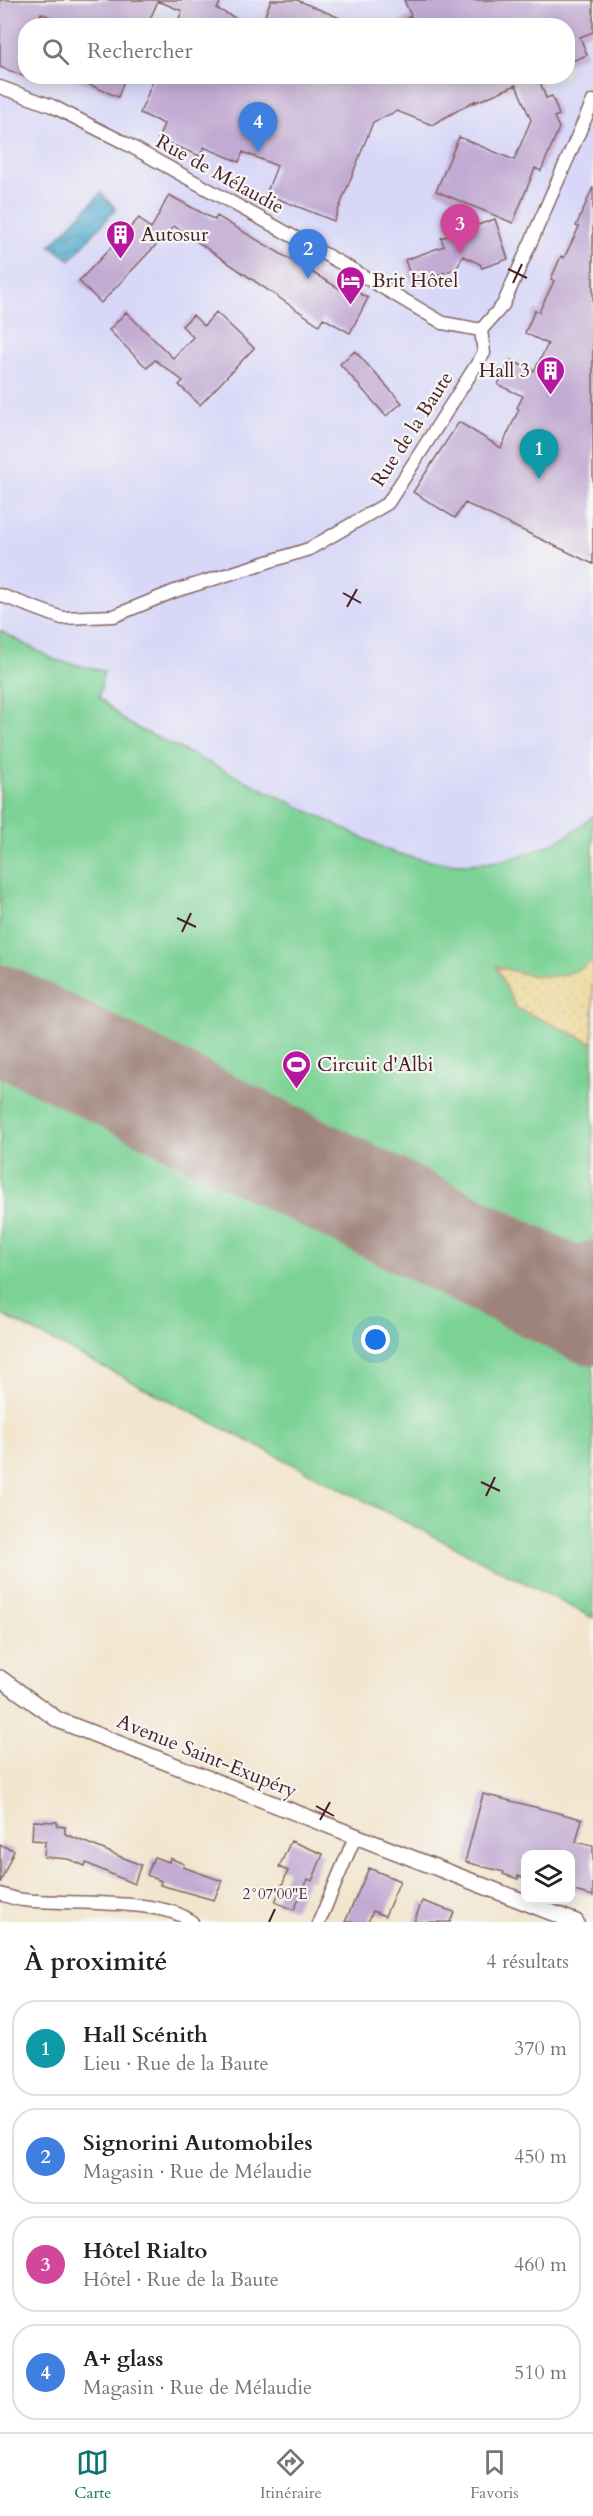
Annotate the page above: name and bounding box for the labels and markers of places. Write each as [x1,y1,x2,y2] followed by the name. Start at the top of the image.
[238,102,278,152] pin: 4
[440,204,480,254] pin: 3
[104,218,136,260] building icon: Autosur
[141,221,209,248] place label: Autosur
[288,230,328,279] pin: 2
[335,264,367,306] hotel icon: Brit Hôtel
[372,267,458,294] place label: Brit Hôtel
[535,354,567,396] building icon: Hall 3
[479,357,530,384] place label: Hall 3
[520,430,558,479] pin: 1
[280,1048,312,1090] sports icon: Circuit d'Albi
[317,1051,434,1078] place label: Circuit d'Albi

